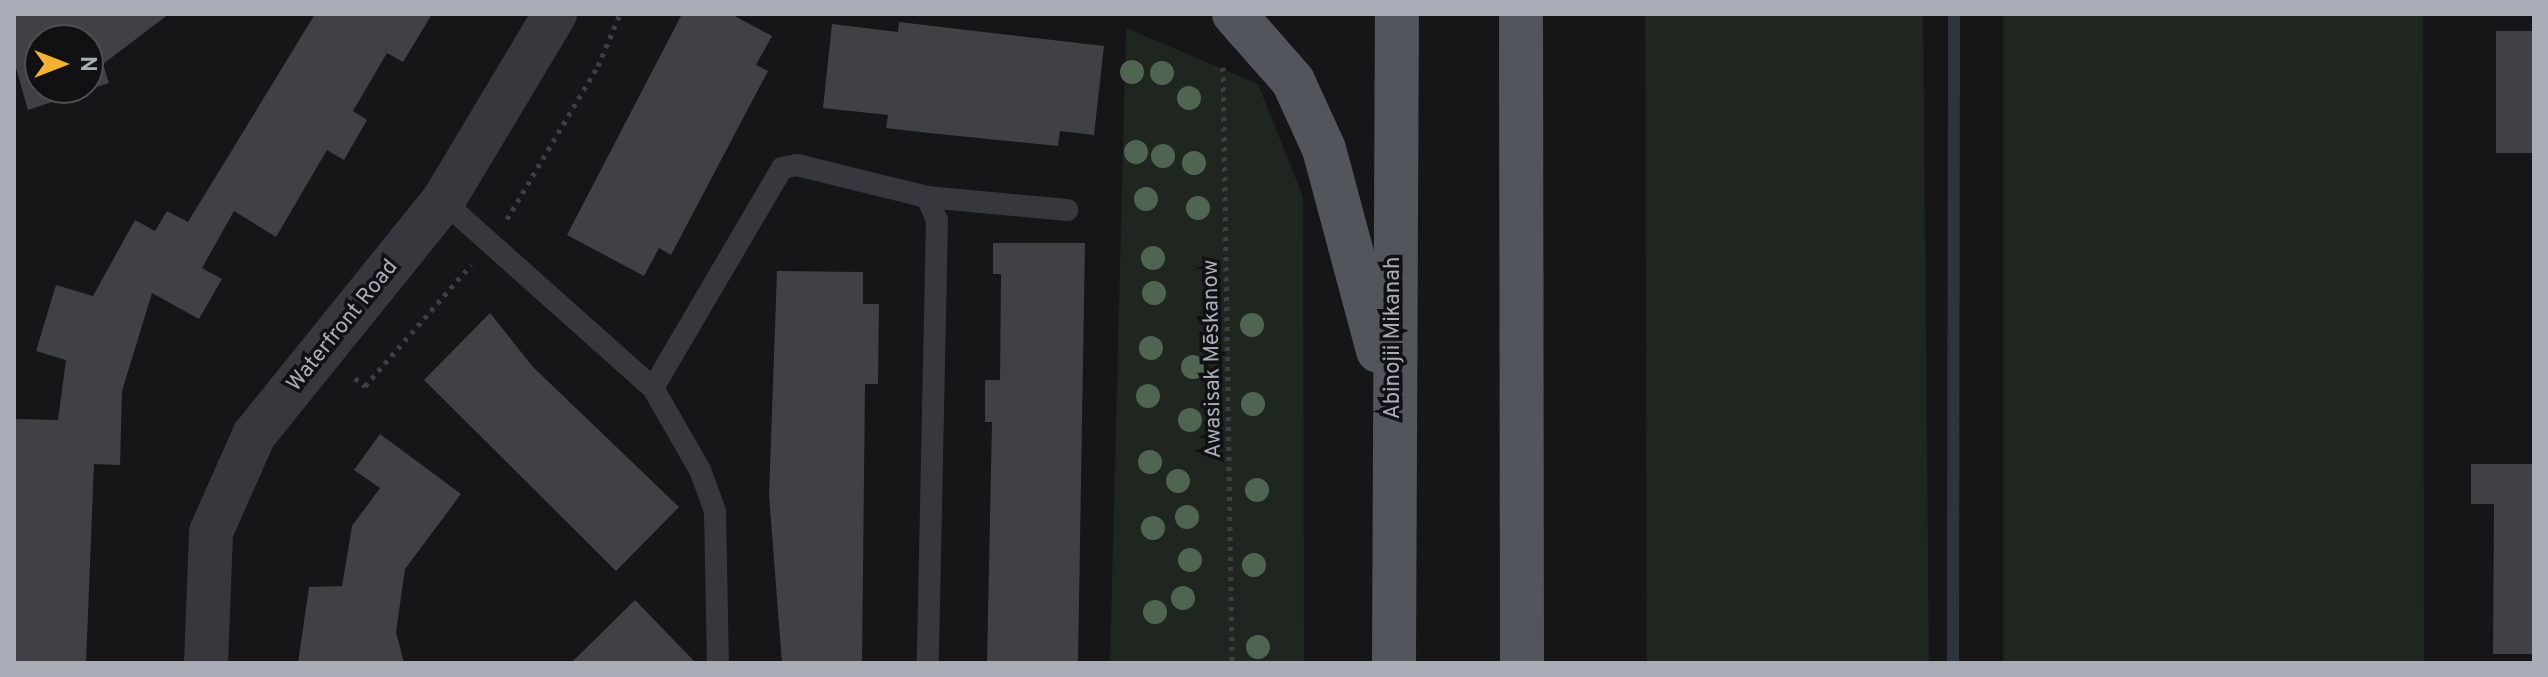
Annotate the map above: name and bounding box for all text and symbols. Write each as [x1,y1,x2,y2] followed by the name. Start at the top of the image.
[24,24,104,104] north arrow
[73,56,100,72] text: N
[282,255,404,397] street label: Waterfront Road
[1381,257,1407,419] street label: Abinojii Mikanah
[1198,259,1228,459] street label: Awasisak Mēskanow

